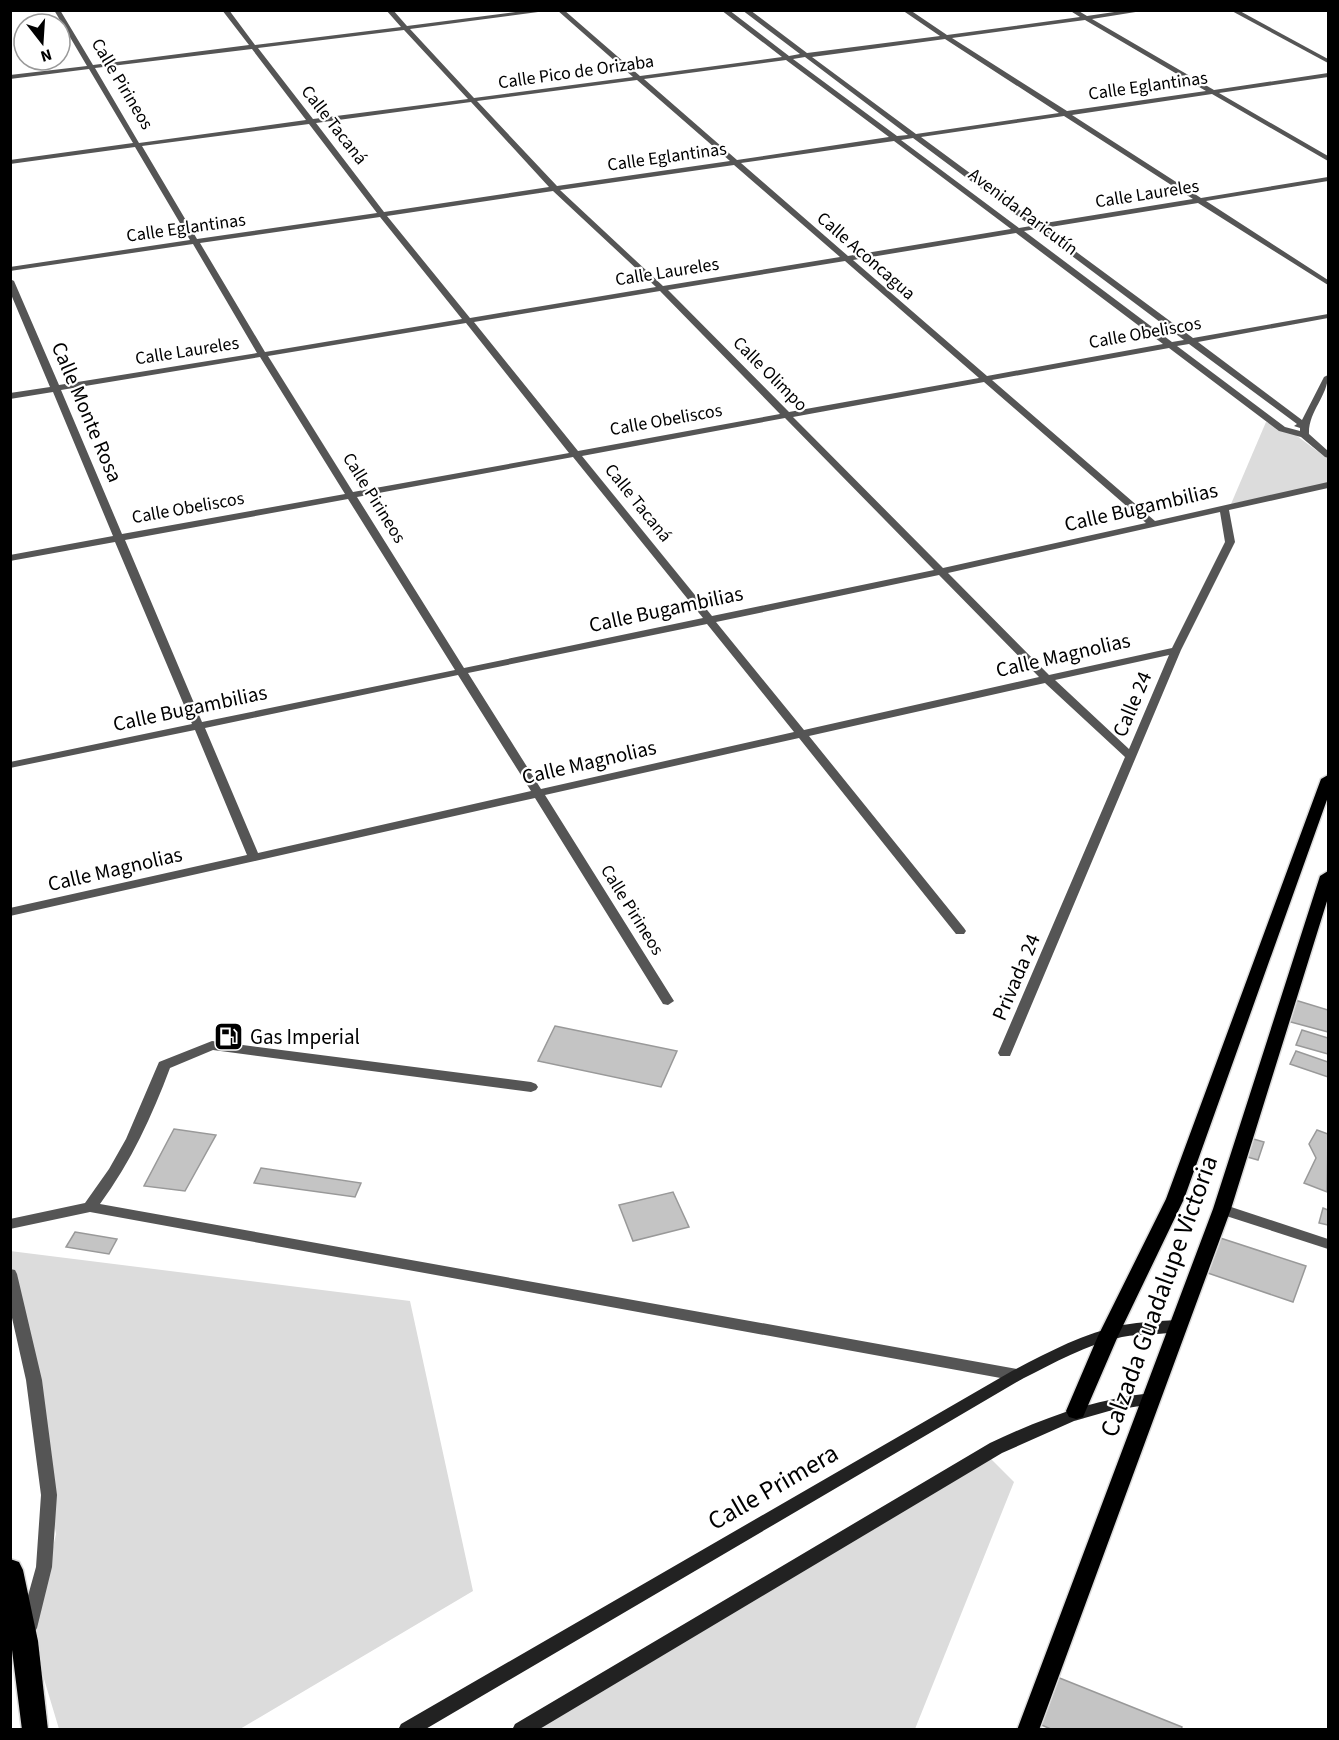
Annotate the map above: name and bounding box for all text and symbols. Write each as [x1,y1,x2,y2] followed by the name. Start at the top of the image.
[12,12,72,72] north arrow
[85,34,159,134] street label: Calle Pirineos
[38,43,54,67] text: N
[496,49,656,95] street label: Calle Pico de Orizaba
[1087,65,1209,107] street label: Calle Eglantinas
[295,80,373,170] street label: Calle Tacaná
[606,136,728,178] street label: Calle Eglantinas
[963,162,1083,262] street label: Avenida Paricutín
[1093,173,1201,215] street label: Calle Laureles
[811,206,921,306] street label: Calle Aconcagua
[125,207,247,249] street label: Calle Eglantinas
[613,251,721,293] street label: Calle Laureles
[1087,311,1203,355] street label: Calle Obeliscos
[133,330,241,372] street label: Calle Laureles
[727,331,813,417] street label: Calle Olimpo
[44,337,130,487] street label: Calle Monte Rosa
[608,398,724,442] street label: Calle Obeliscos
[336,448,412,548] street label: Calle Pirineos
[599,458,677,548] street label: Calle Tacaná
[1061,475,1221,539] street label: Calle Bugambilias
[130,486,246,530] street label: Calle Obeliscos
[586,578,746,640] street label: Calle Bugambilias
[993,625,1133,685] street label: Calle Magnolias
[1105,666,1159,742] street label: Calle 24
[110,677,270,739] street label: Calle Bugambilias
[519,732,659,792] street label: Calle Magnolias
[45,839,185,899] street label: Calle Magnolias
[594,860,670,960] street label: Calle Pirineos
[984,929,1048,1025] street label: Privada 24
[213,1021,245,1053] fuel station icon: Gas Imperial
[250,1022,360,1052] place label: Gas Imperial
[1091,1150,1227,1442] street label: Calzada Guadalupe Victoria
[701,1435,845,1539] street label: Calle Primera

